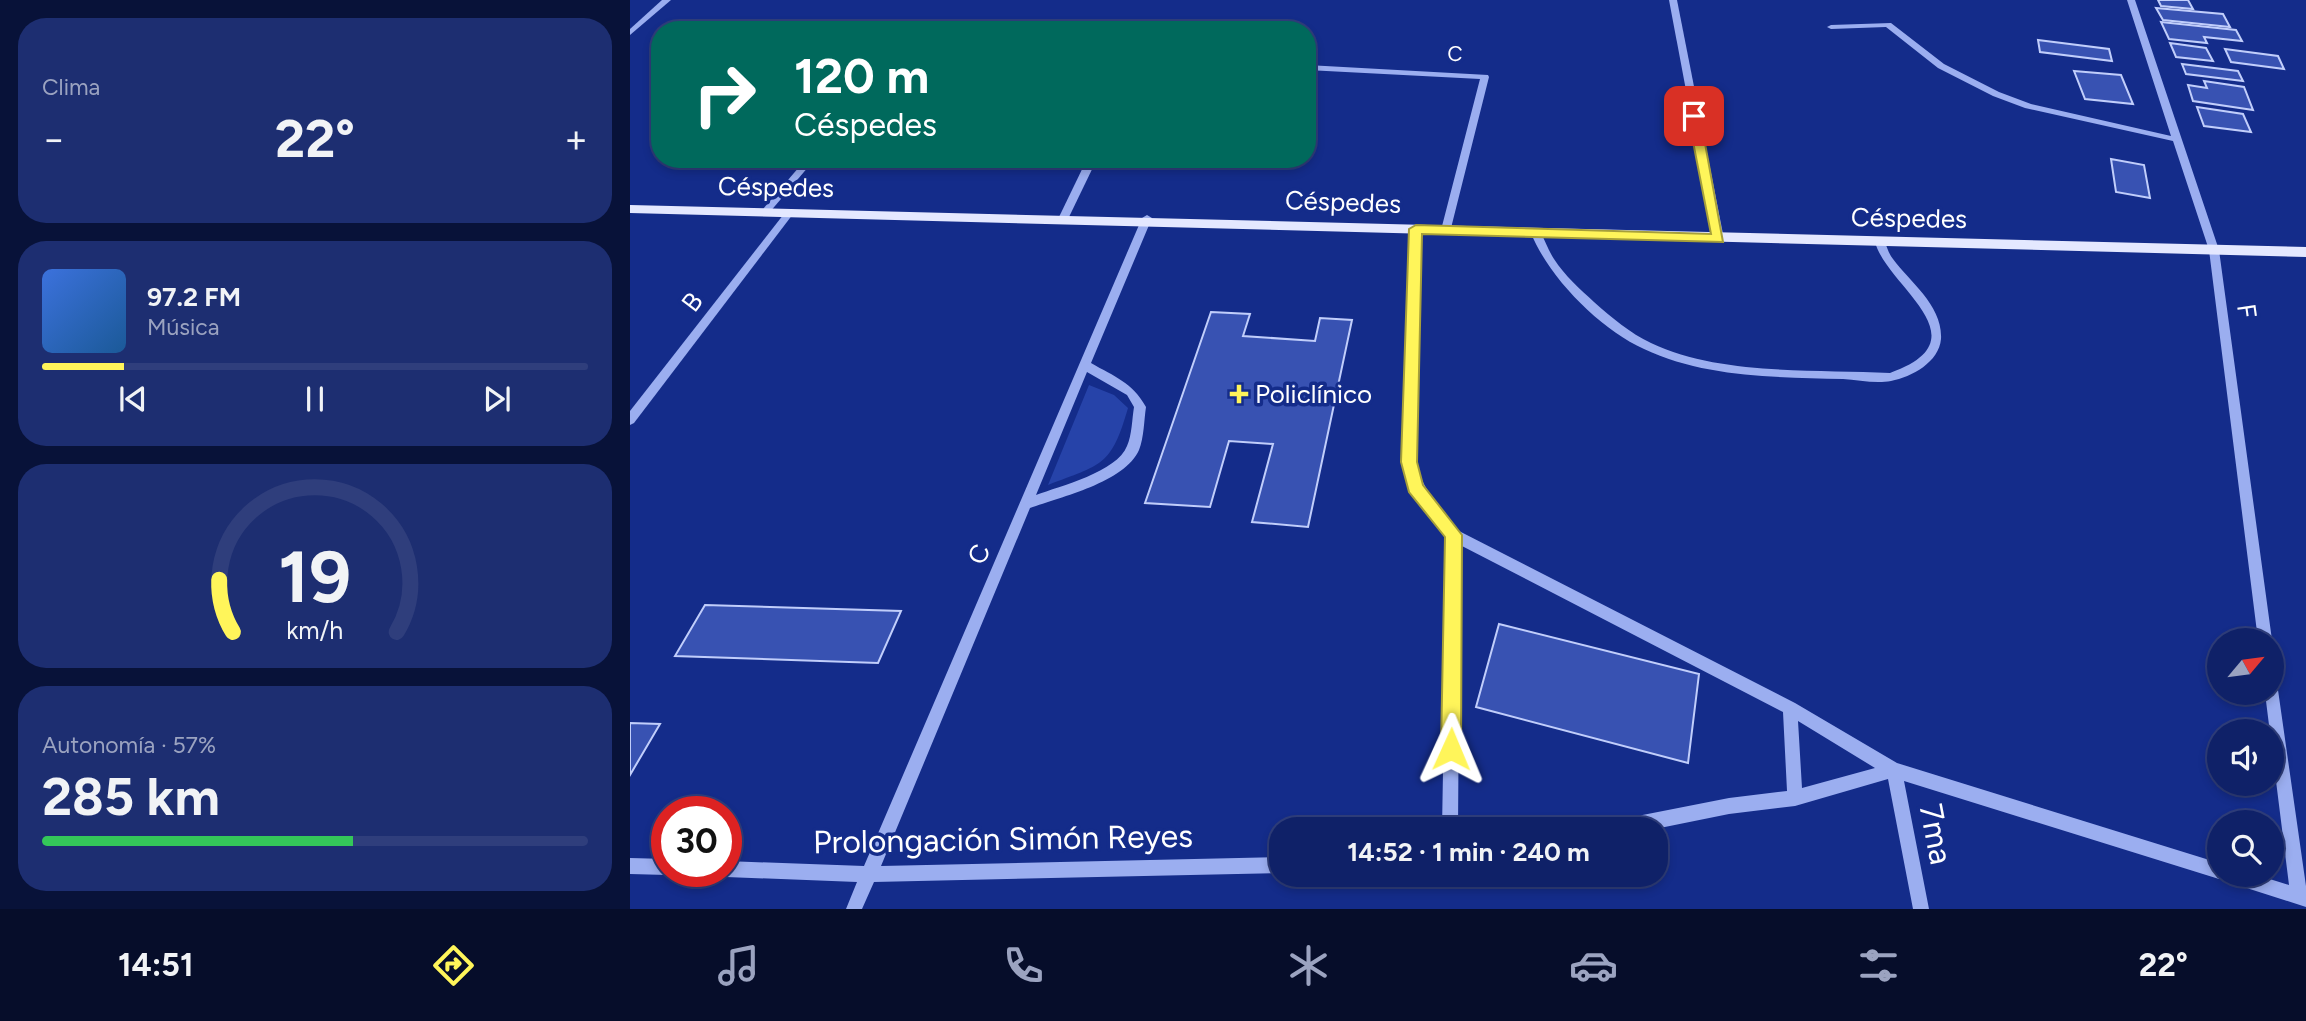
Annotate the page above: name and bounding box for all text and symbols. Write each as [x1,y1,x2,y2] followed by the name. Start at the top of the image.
[1447,41,1463,66] street label: C
[794,46,929,105] text: 120 m
[679,49,770,140] icon: right
[42,73,100,101] text: Clima
[1664,86,1724,146] pin
[1675,97,1713,135] icon: arrive
[794,106,937,144] text: Céspedes
[275,108,355,170] text: 22°
[42,116,66,162] text: −
[564,116,588,162] text: +
[718,170,834,204] street label: Céspedes
[1284,184,1402,220] street label: Céspedes
[1851,201,1967,235] street label: Céspedes
[147,281,241,313] text: 97.2 FM
[674,286,710,318] street label: B
[2230,302,2264,320] street label: F
[147,313,220,341] text: Música
[1255,378,1372,410] place label: Policlínico
[114,380,152,418] icon: previous
[296,380,334,418] icon: pause
[478,380,516,418] icon: next
[1229,384,1249,404] marker: Policlínico
[279,533,351,620] text: 19
[961,539,997,569] street label: C
[286,615,344,645] text: km/h
[2207,628,2284,705] north arrow
[2207,628,2284,887] map controls
[1414,712,1488,786] position arrow
[2207,719,2284,796] button: sound
[42,731,216,759] text: Autonomía · 57%
[42,766,220,828] text: 285 km
[651,796,742,887] speed limit sign: 30
[1912,801,1960,867] street label: 7ma
[2207,810,2284,887] button: search
[813,817,1193,861] street label: Prolongación Simón Reyes
[1347,836,1590,868] text: 14:52 · 1 min · 240 m
[429,941,478,990] icon: directions
[714,941,763,990] icon: music
[999,941,1048,990] icon: phone
[1284,941,1333,990] icon: climate
[1569,941,1618,990] icon: car
[1854,941,1903,990] icon: filters
[118,946,193,984] text: 14:51
[2139,946,2188,984] text: 22°

